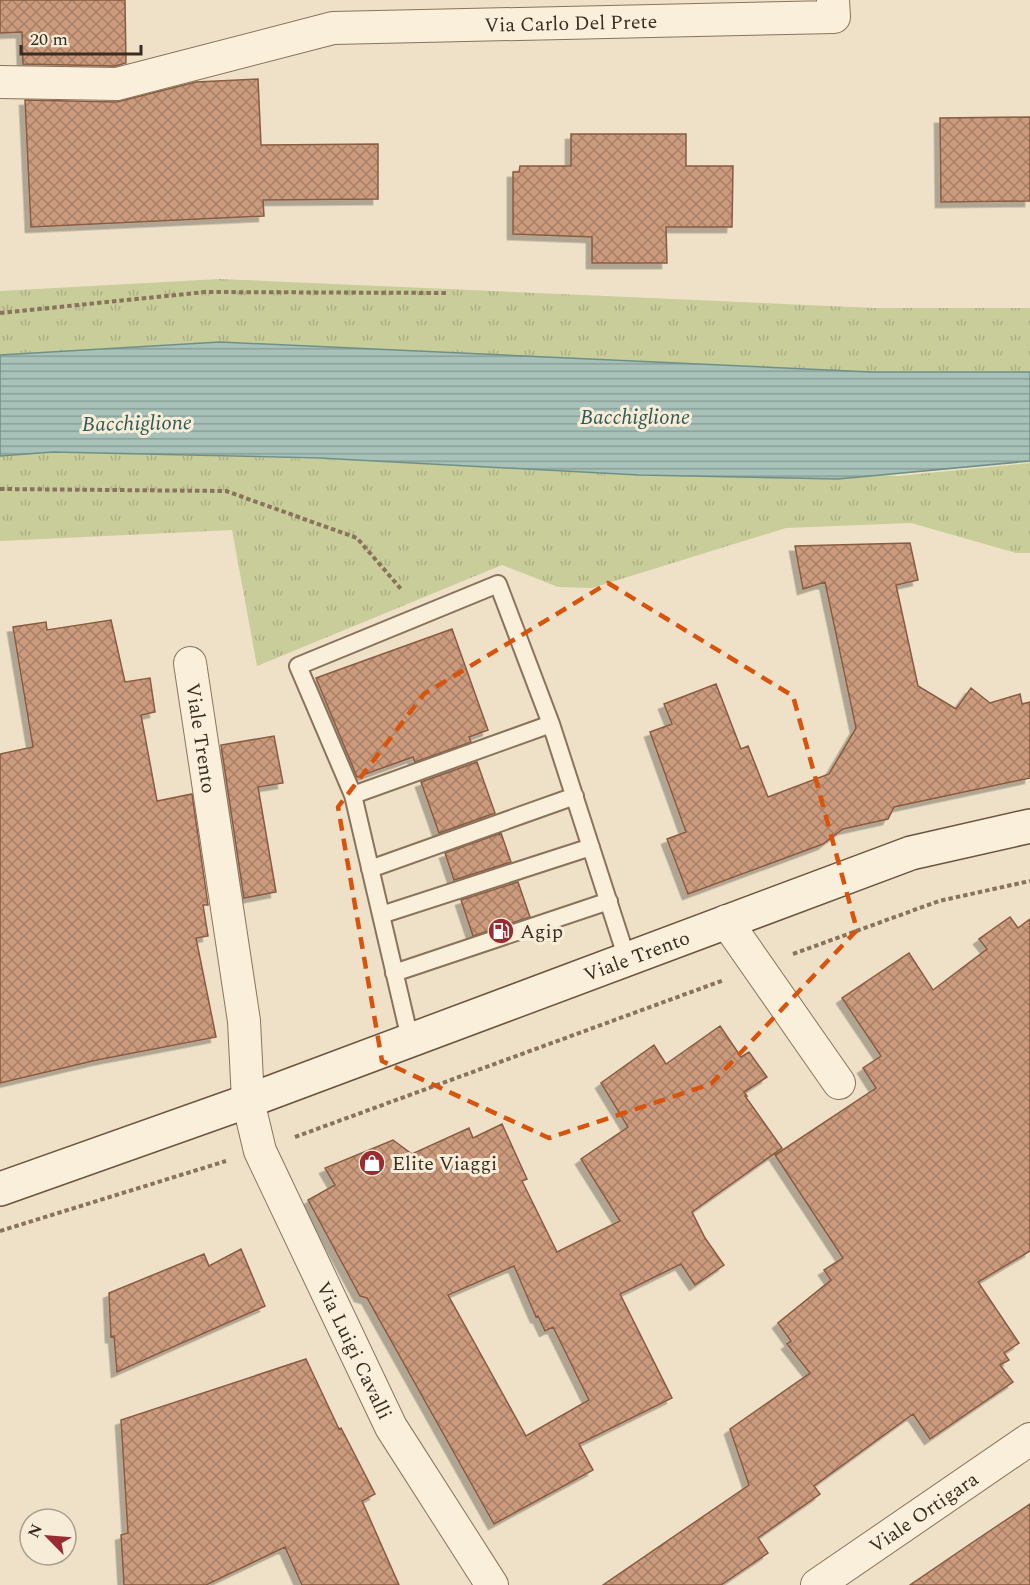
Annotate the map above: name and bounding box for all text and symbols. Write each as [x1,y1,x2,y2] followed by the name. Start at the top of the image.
[484,7,658,41] street label: Via Carlo Del Prete
[21,18,141,56] scale bar
[30,26,68,53] text: 20 m
[580,402,690,434] water label: Bacchiglione
[82,407,192,441] water label: Bacchiglione
[177,681,223,796] street label: Viale Trento
[486,916,516,946] fuel station icon: Agip
[520,917,563,947] place label: Agip
[579,923,694,990] street label: Viale Trento
[357,1148,387,1178] shop icon: Elite Viaggi
[392,1149,497,1179] place label: Elite Viaggi
[308,1276,399,1425] street label: Via Luigi Cavalli
[863,1464,985,1561] street label: Viale Ortigara
[18,1507,78,1567] north arrow
[22,1520,49,1542] text: N

